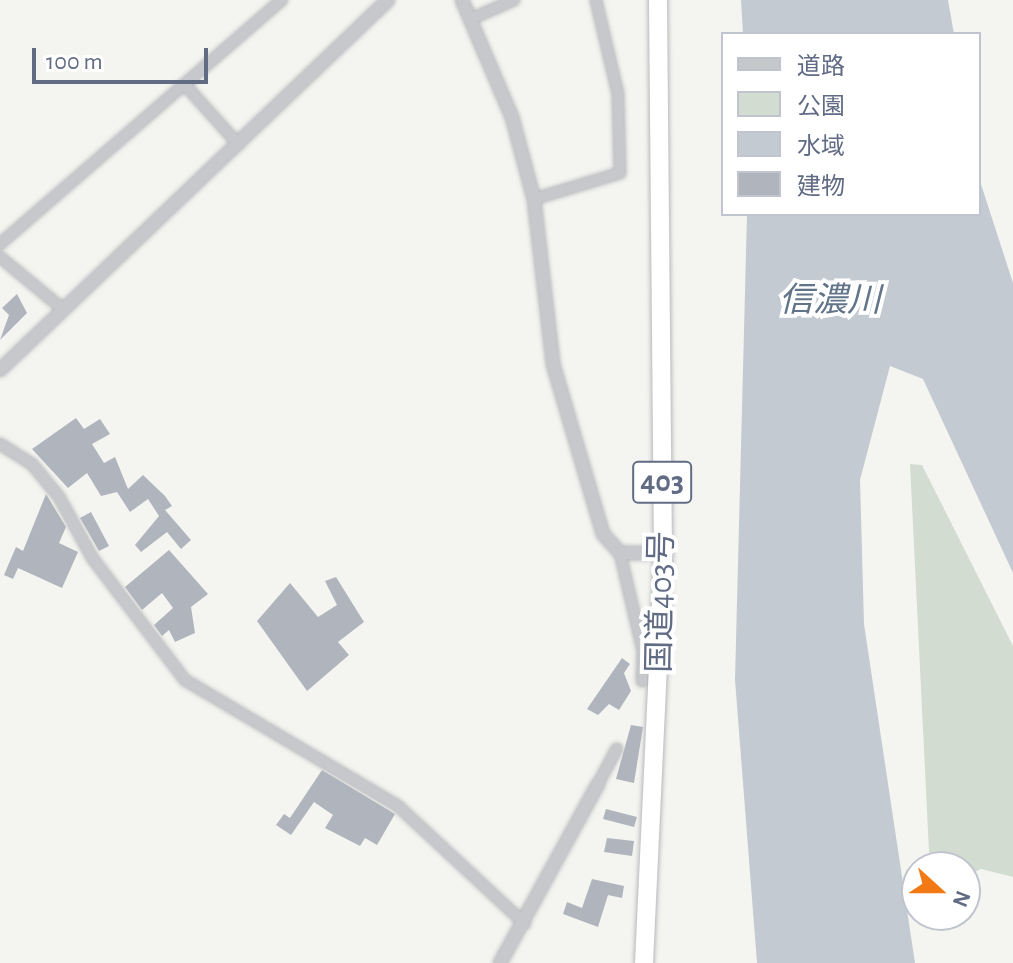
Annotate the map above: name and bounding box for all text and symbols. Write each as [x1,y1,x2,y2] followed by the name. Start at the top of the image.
[36,32,212,82] scale bar
[721,32,981,216] legend
[46,50,103,74] text: 100 m
[797,55,845,79] text: 道路
[797,95,845,119] text: 公園
[797,135,845,159] text: 水域
[797,175,845,199] text: 建物
[779,282,881,322] water label: 信濃川
[632,456,692,508] road number: 403
[641,531,681,673] street label: 国道403号
[901,851,981,931] north arrow
[949,888,975,910] text: N

